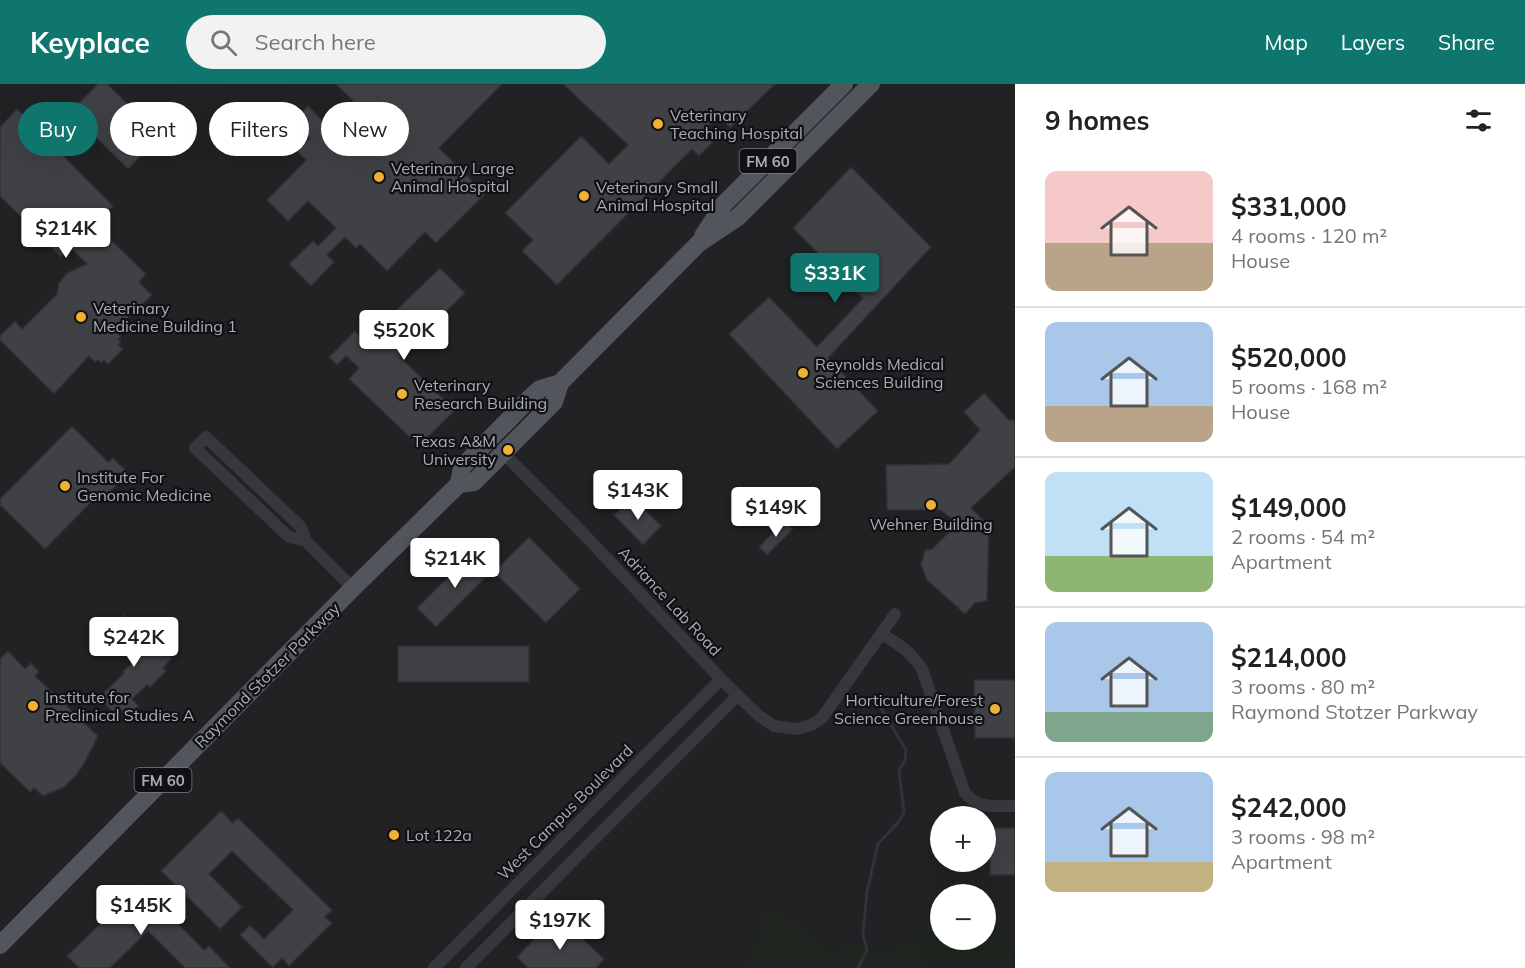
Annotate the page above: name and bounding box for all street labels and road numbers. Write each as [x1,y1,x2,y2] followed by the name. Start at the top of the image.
[740,149,796,173] road number: FM 60
[614,542,726,660] street label: Adriance Lab Road
[190,598,344,752] street label: Raymond Stotzer Parkway
[493,740,637,884] street label: West Campus Boulevard
[134,768,192,792] road number: FM 60

